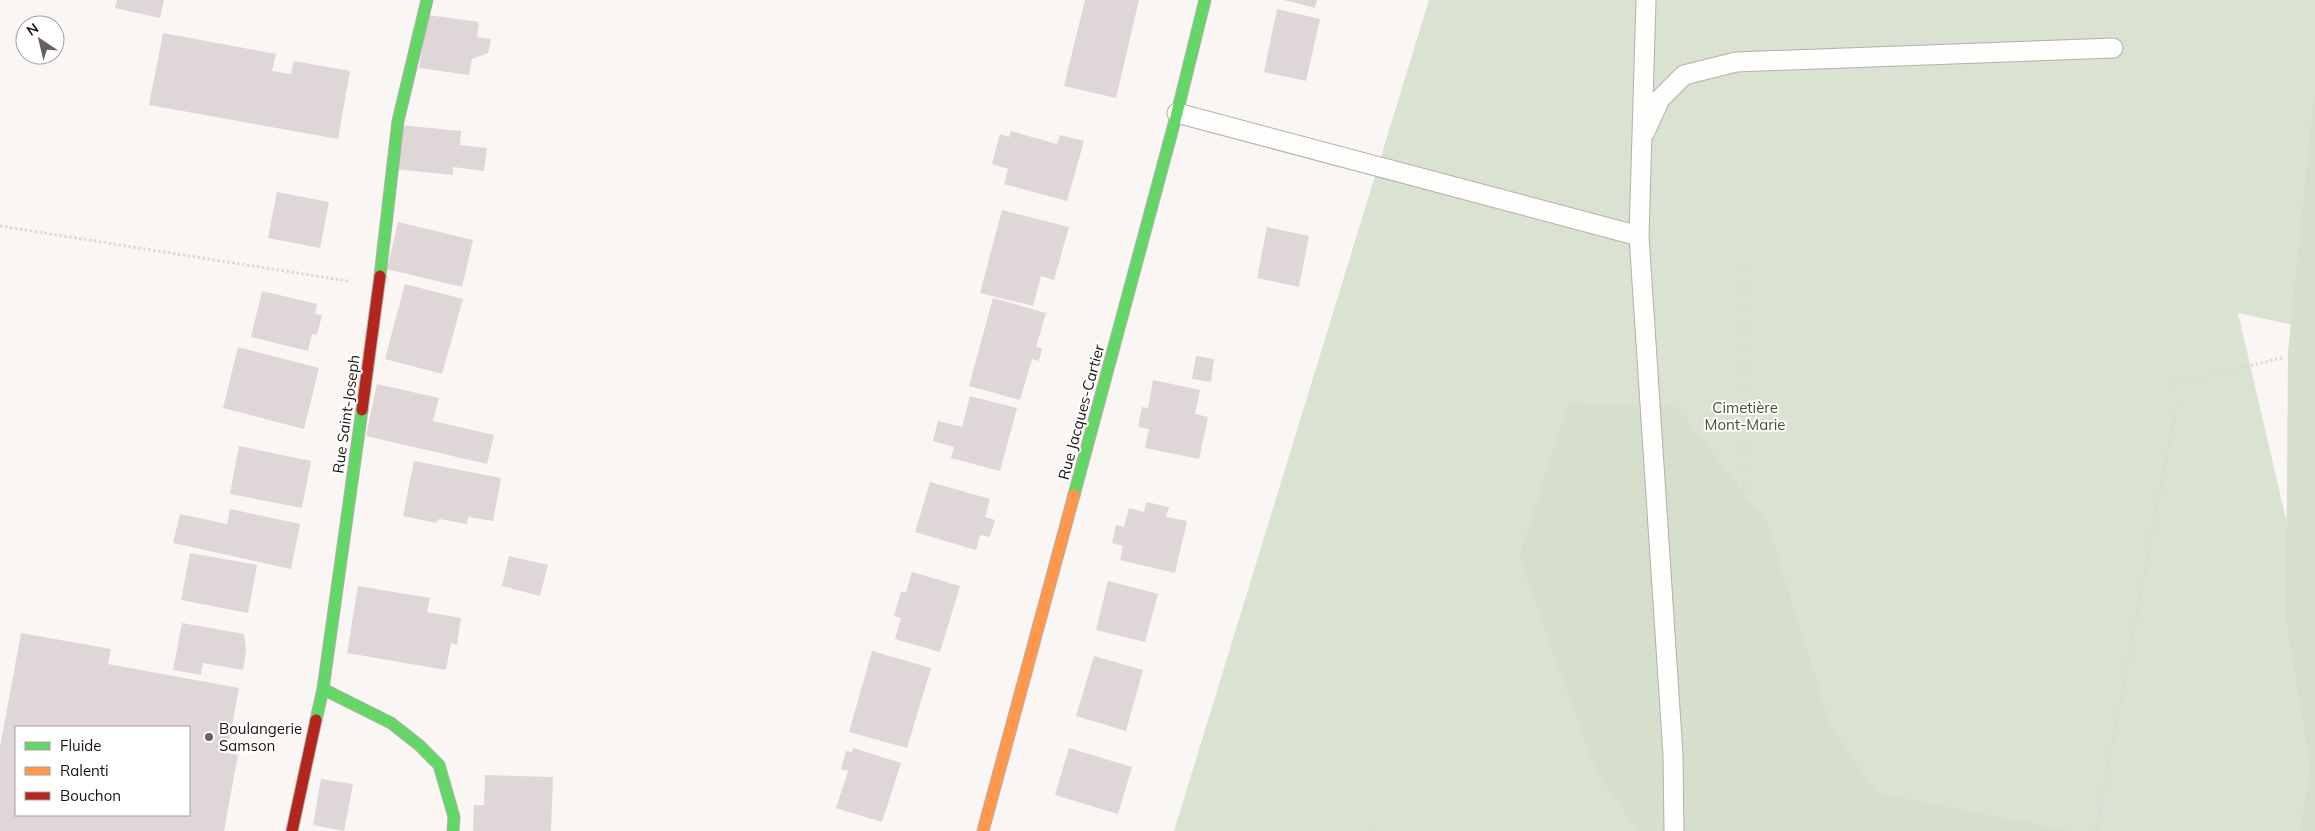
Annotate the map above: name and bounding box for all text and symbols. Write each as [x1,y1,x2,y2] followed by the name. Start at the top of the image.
[15,15,65,65] north arrow
[23,19,42,40] text: N
[1054,342,1108,482] street label: Rue Jacques-Cartier
[328,353,364,475] street label: Rue Saint-Joseph
[1705,398,1785,434] park label: Cimetière Mont-Marie
[219,719,302,755] place label: Boulangerie Samson
[15,726,190,816] legend
[203,731,215,743] marker: Boulangerie Samson
[60,736,101,755] text: Fluide
[60,761,109,780] text: Ralenti
[60,786,121,805] text: Bouchon

